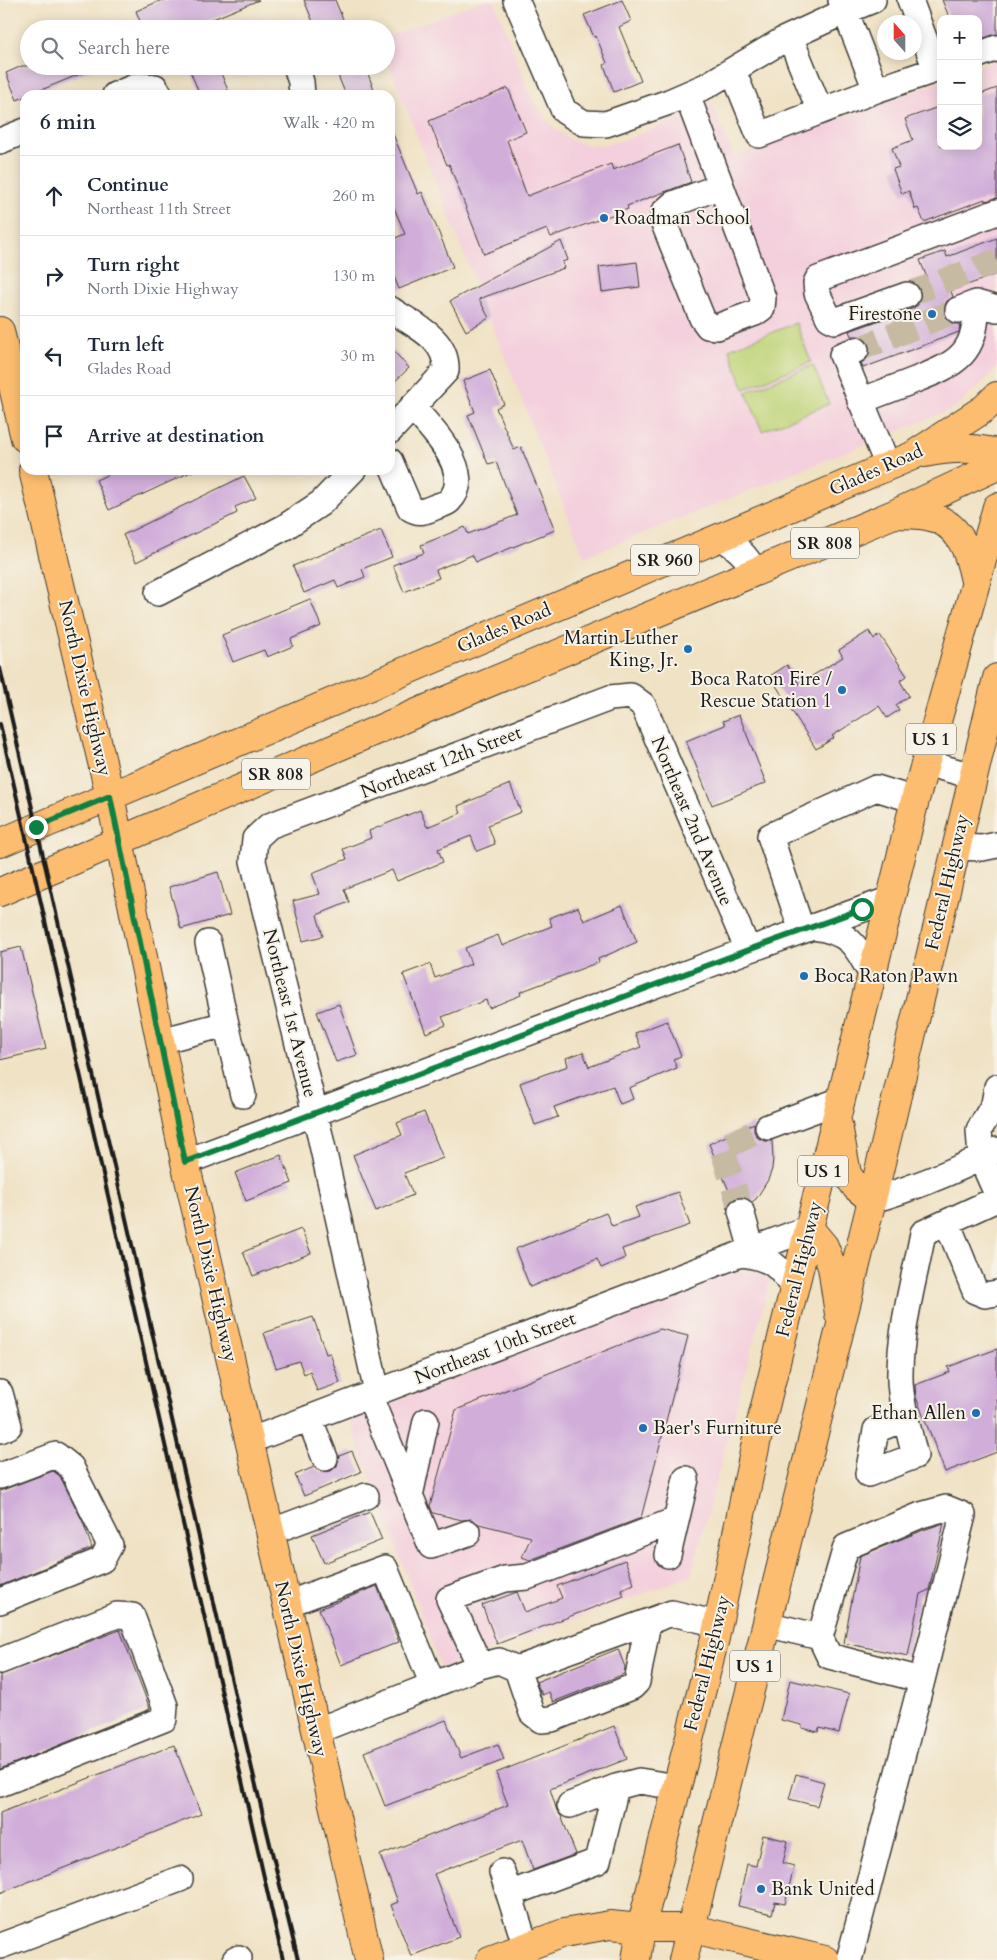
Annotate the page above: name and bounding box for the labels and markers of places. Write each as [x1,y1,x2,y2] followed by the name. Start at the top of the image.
[614,205,750,231] place label: Roadman School
[598,212,610,224] marker: Roadman School
[848,301,922,327] place label: Firestone
[926,308,938,320] marker: Firestone
[564,625,678,673] place label: Martin Luther King, Jr.
[682,643,694,655] marker: Martin Luther King, Jr.
[690,666,833,714] place label: Boca Raton Fire / Rescue Station 1
[836,684,848,696] marker: Boca Raton Fire / Rescue Station 1
[814,963,958,989] place label: Boca Raton Pawn
[798,970,810,982] marker: Boca Raton Pawn
[871,1400,966,1426] place label: Ethan Allen
[970,1407,982,1419] marker: Ethan Allen
[653,1415,782,1441] place label: Baer's Furniture
[637,1422,649,1434] marker: Baer's Furniture
[771,1876,875,1902] place label: Bank United
[755,1883,767,1895] marker: Bank United

